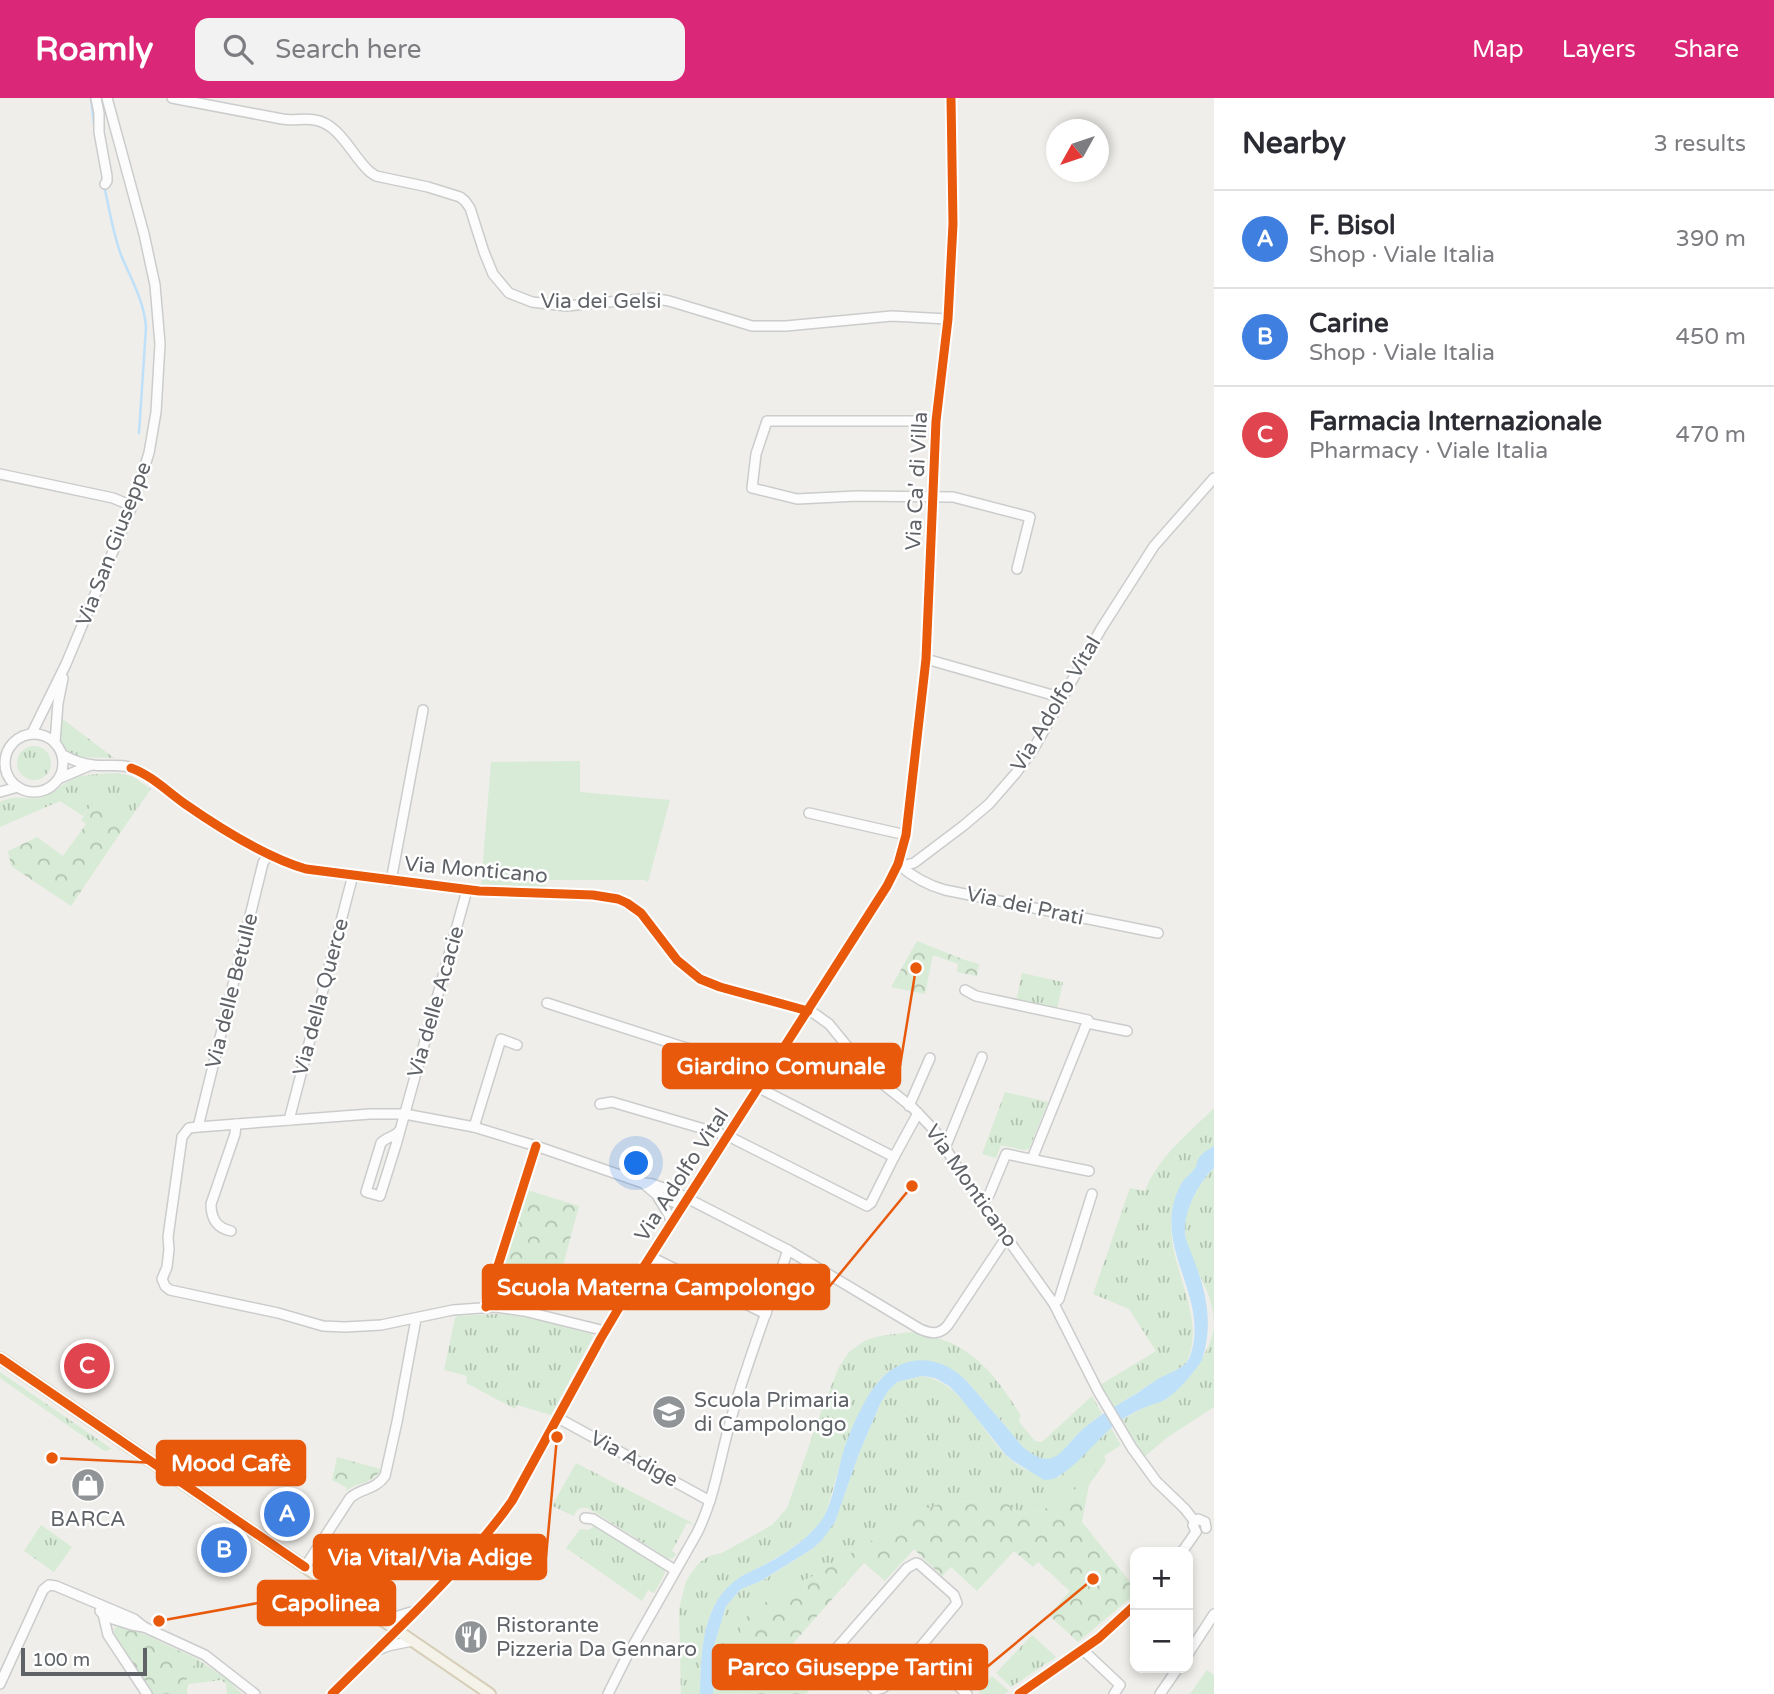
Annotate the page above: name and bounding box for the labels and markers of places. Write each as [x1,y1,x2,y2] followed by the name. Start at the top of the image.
[663,1044,900,1088] callout: Giardino Comunale
[483,1265,829,1309] callout: Scuola Materna Campolongo
[64,1340,110,1392] pin: C
[694,1388,850,1437] place label: Scuola Primaria di Campolongo
[650,1393,688,1431] school or university icon: Scuola Primaria di Campolongo
[157,1441,305,1485] callout: Mood Cafè
[69,1466,107,1504] shop icon: BARCA
[264,1488,310,1540] pin: A
[50,1507,126,1532] place label: BARCA
[201,1524,247,1576] pin: B
[314,1535,546,1579] callout: Via Vital/Via Adige
[258,1581,395,1625] callout: Capolinea
[496,1613,697,1662] place label: Ristorante Pizzeria Da Gennaro
[452,1618,490,1656] restaurant icon: Ristorante Pizzeria Da Gennaro
[713,1645,987,1689] callout: Parco Giuseppe Tartini

